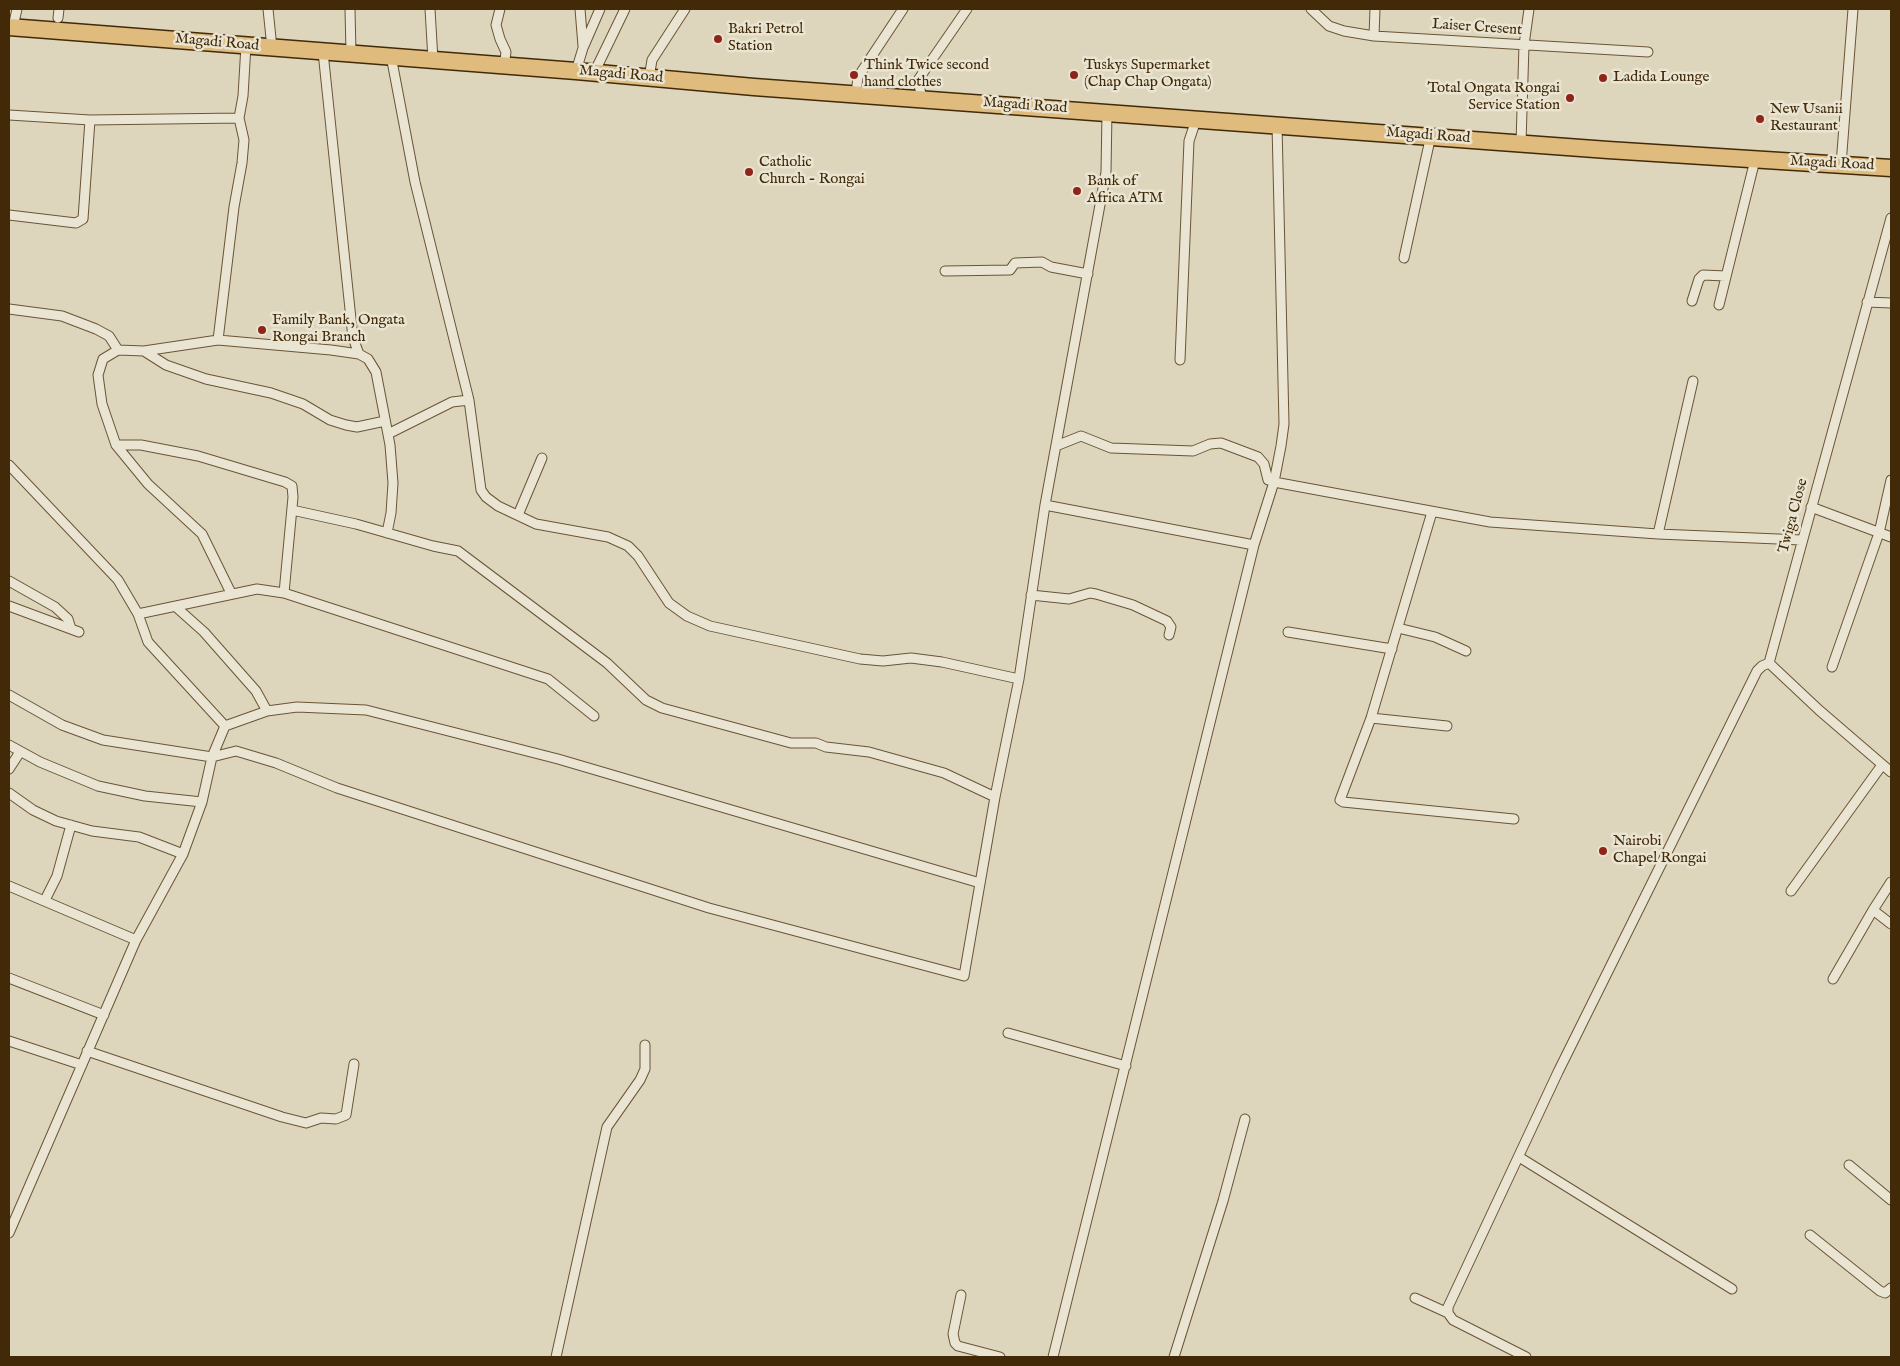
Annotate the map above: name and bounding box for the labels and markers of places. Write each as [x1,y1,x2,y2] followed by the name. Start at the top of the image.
[728,21,803,56] place label: Bakri Petrol Station
[712,33,724,45] marker: Bakri Petrol Station
[864,57,989,92] place label: Think Twice second hand clothes
[1084,57,1212,92] place label: Tuskys Supermarket (Chap Chap Ongata)
[848,69,860,81] marker: Think Twice second hand clothes
[1068,69,1080,81] marker: Tuskys Supermarket (Chap Chap Ongata)
[1613,69,1709,87] place label: Ladida Lounge
[1597,72,1609,84] marker: Ladida Lounge
[1427,80,1560,115] place label: Total Ongata Rongai Service Station
[1564,92,1576,104] marker: Total Ongata Rongai Service Station
[1770,101,1843,136] place label: New Usanii Restaurant
[1754,113,1766,125] marker: New Usanii Restaurant
[759,154,865,189] place label: Catholic Church - Rongai
[743,166,755,178] marker: Catholic Church - Rongai
[1087,173,1163,208] place label: Bank of Africa ATM
[1071,185,1083,197] marker: Bank of Africa ATM
[272,312,405,347] place label: Family Bank, Ongata Rongai Branch
[256,324,268,336] marker: Family Bank, Ongata Rongai Branch
[1613,833,1707,868] place label: Nairobi Chapel Rongai
[1597,845,1609,857] marker: Nairobi Chapel Rongai

